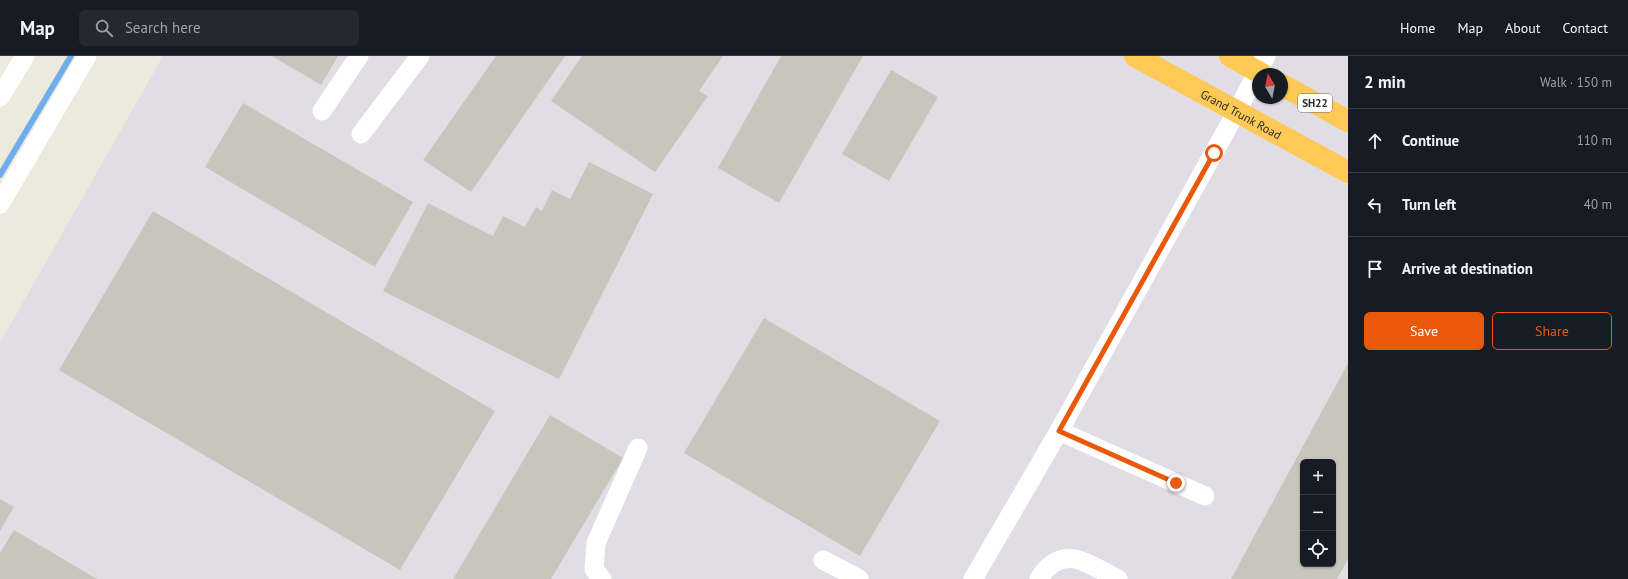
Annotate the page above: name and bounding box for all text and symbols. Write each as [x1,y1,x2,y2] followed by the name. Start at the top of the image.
[79,10,359,46] search box
[20,16,55,40] text: Map
[93,17,115,39] icon: search
[125,18,201,37] text: Search here
[1400,19,1435,37] text: Home
[1457,19,1483,37] text: Map
[1505,19,1541,37] text: About
[1563,19,1608,37] text: Contact
[1252,68,1288,104] north arrow
[1364,71,1405,93] text: 2 min
[1540,74,1612,91] text: Walk · 150 m
[1198,86,1284,142] street label: Grand Trunk Road
[1298,94,1332,112] road number: SH22
[1364,130,1386,152] icon: ahead
[1402,131,1459,150] text: Continue
[1577,132,1612,149] text: 110 m
[1205,144,1223,162] route start
[1364,194,1386,216] icon: left
[1402,195,1456,214] text: Turn left
[1584,196,1612,213] text: 40 m
[1364,258,1386,280] icon: arrive
[1402,259,1533,278] text: Arrive at destination
[1364,312,1484,350] button: Save
[1492,312,1612,350] button: Share
[1300,459,1336,567] map controls
[1300,459,1336,495] button: +
[1167,474,1185,492] route end
[1300,495,1336,531] button: −
[1300,531,1336,567] button: locate

